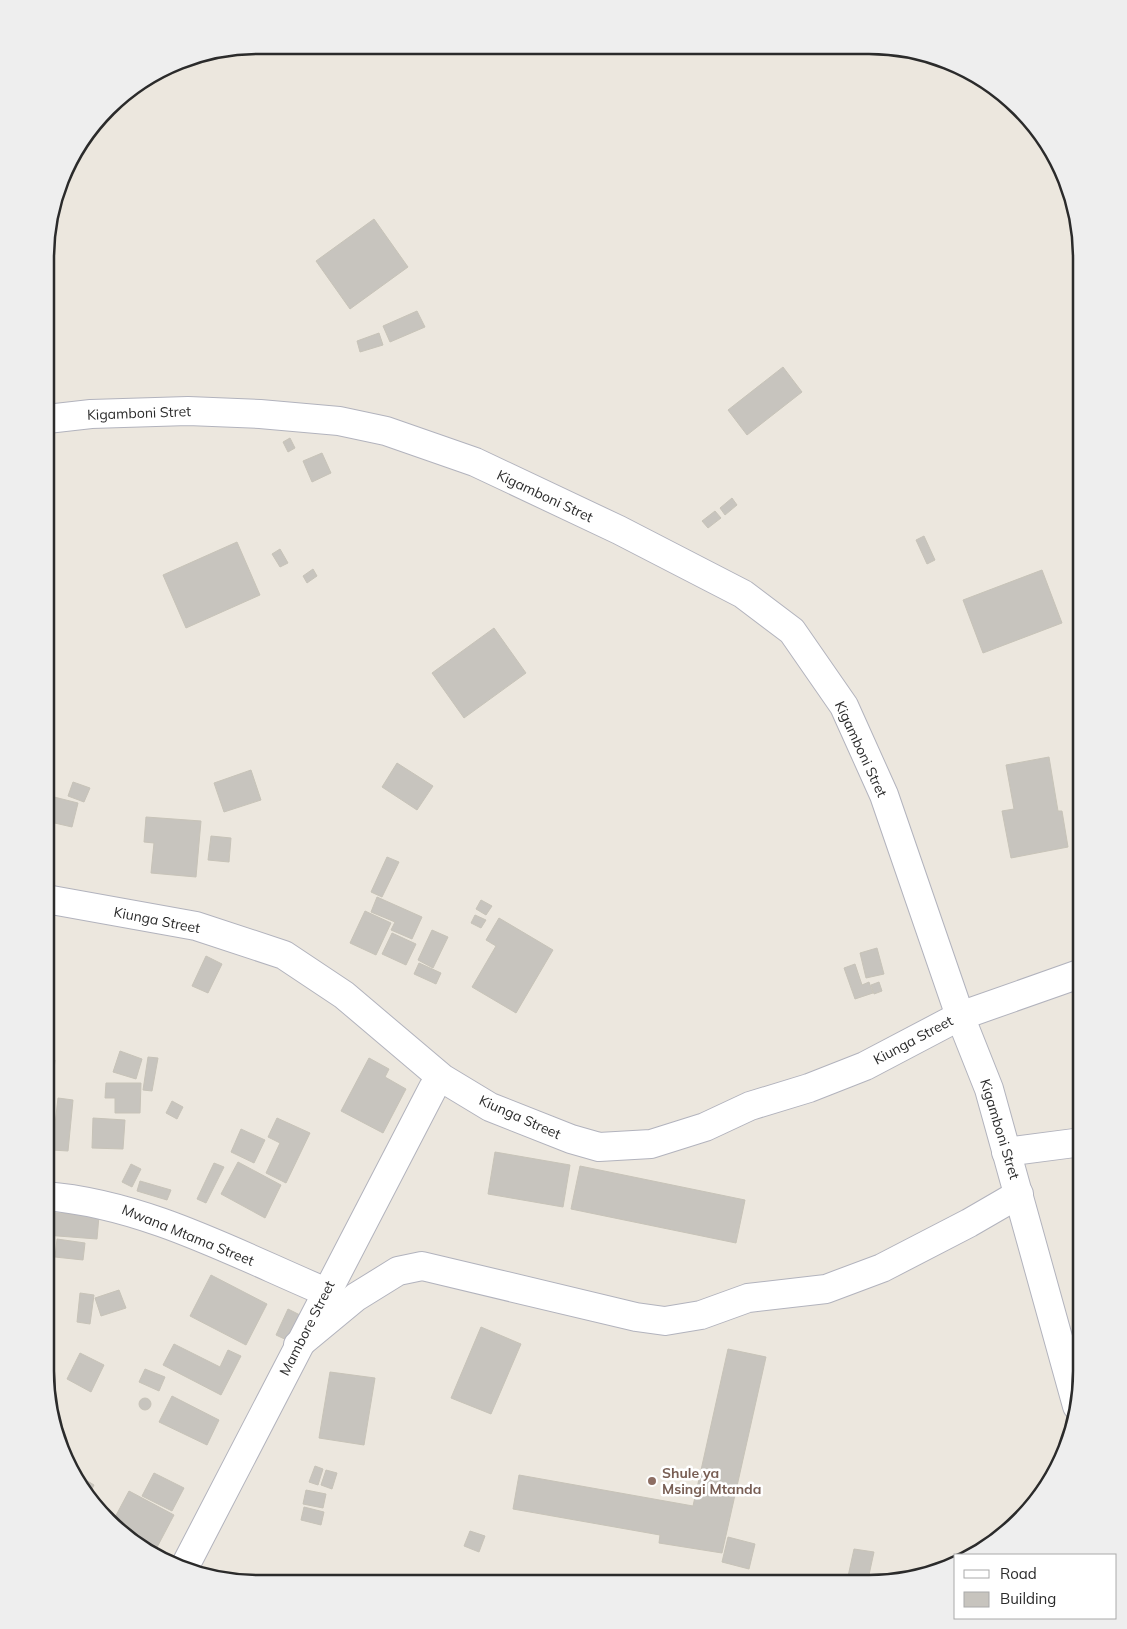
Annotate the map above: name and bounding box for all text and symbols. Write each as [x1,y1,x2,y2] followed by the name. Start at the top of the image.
[87,402,191,424] street label: Kigamboni Stret
[494,466,596,526] street label: Kigamboni Stret
[831,698,891,800] street label: Kigamboni Stret
[112,903,202,937] street label: Kiunga Street
[870,1011,956,1069] street label: Kiunga Street
[976,1077,1024,1181] street label: Kigamboni Stret
[476,1091,564,1143] street label: Kiunga Street
[119,1200,257,1270] street label: Mwana Mtama Street
[275,1277,339,1378] street label: Mambore Street
[662,1464,761,1498] place label: Shule ya Msingi Mtanda
[646,1475,658,1487] marker: Shule ya Msingi Mtanda
[954,1554,1117,1619] legend
[1000,1564,1037,1583] text: Road
[1000,1589,1056,1608] text: Building

